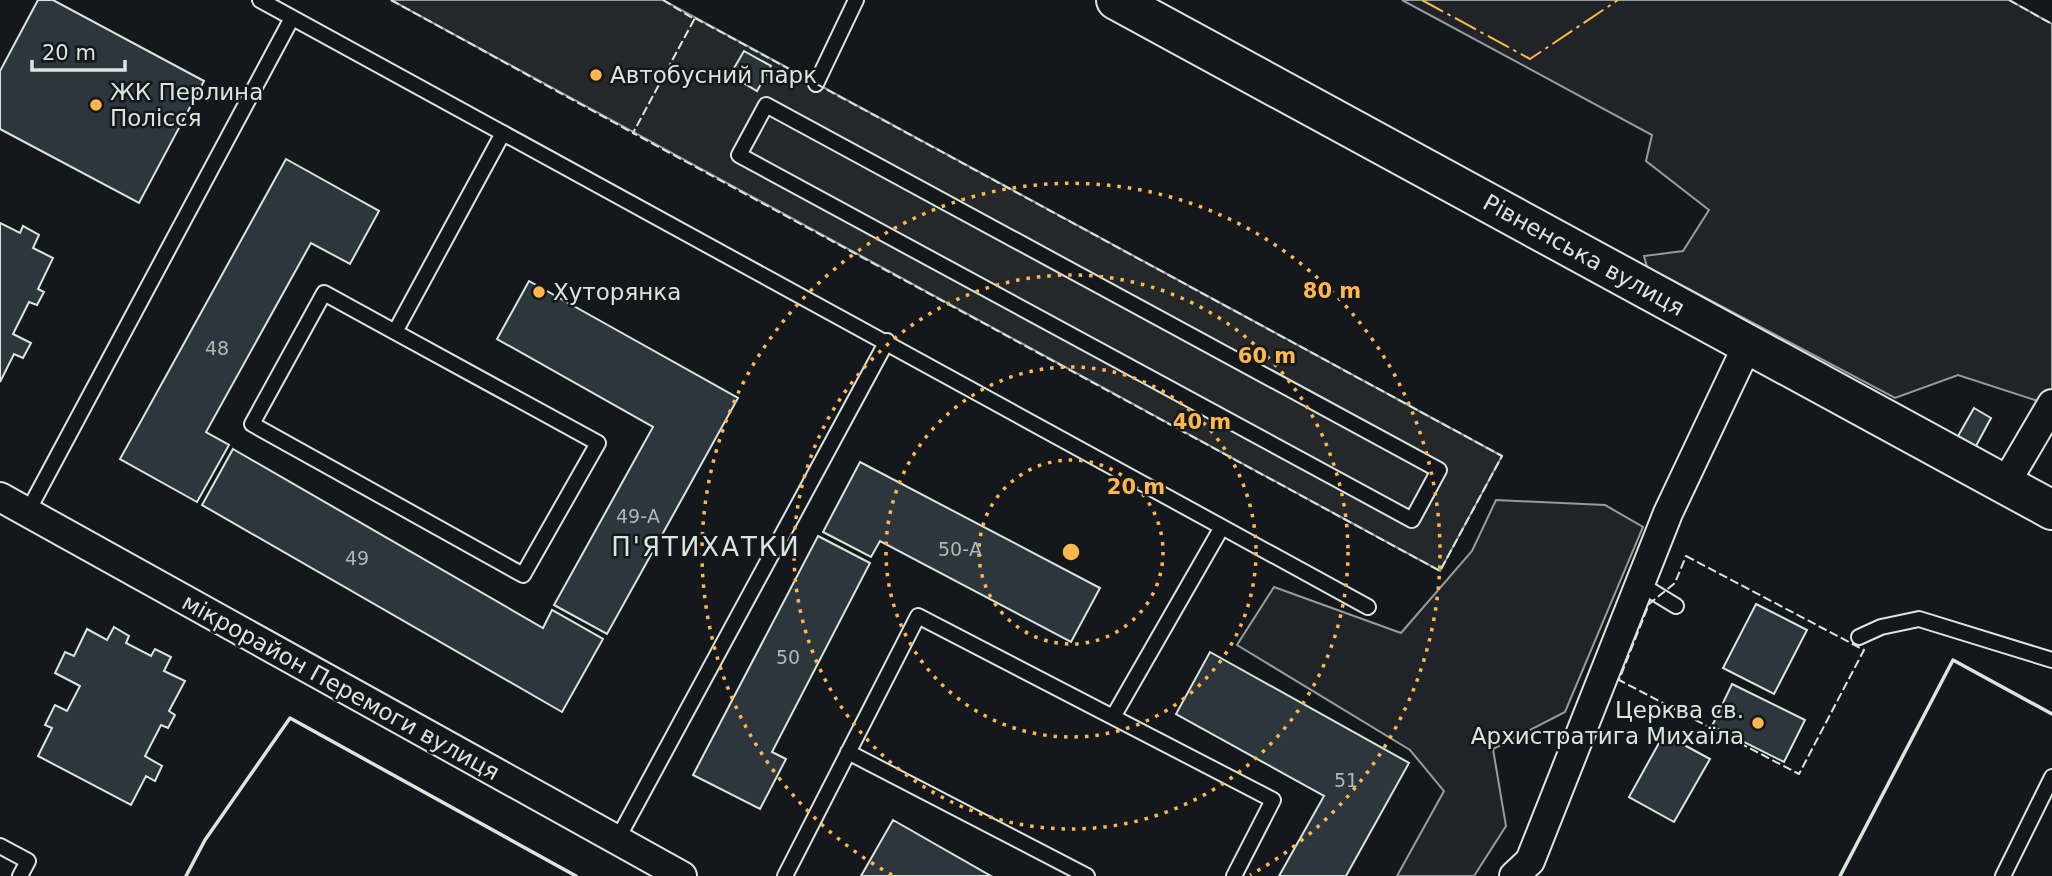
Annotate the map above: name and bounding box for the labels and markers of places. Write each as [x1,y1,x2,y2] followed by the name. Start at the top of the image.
[610,62,817,88] place label: Автобусний парк
[588,67,604,83] marker: Автобусний парк
[110,79,263,131] place label: ЖК Перлина Полісся
[88,97,104,113] marker: ЖК Перлина Полісся
[553,279,681,305] place label: Хуторянка
[531,284,547,300] marker: Хуторянка
[1059,540,1083,564] centre of rings
[1471,697,1744,749] place label: Церква св. Архистратига Михаїла
[1750,715,1766,731] marker: Церква св. Архистратига Михаїла

